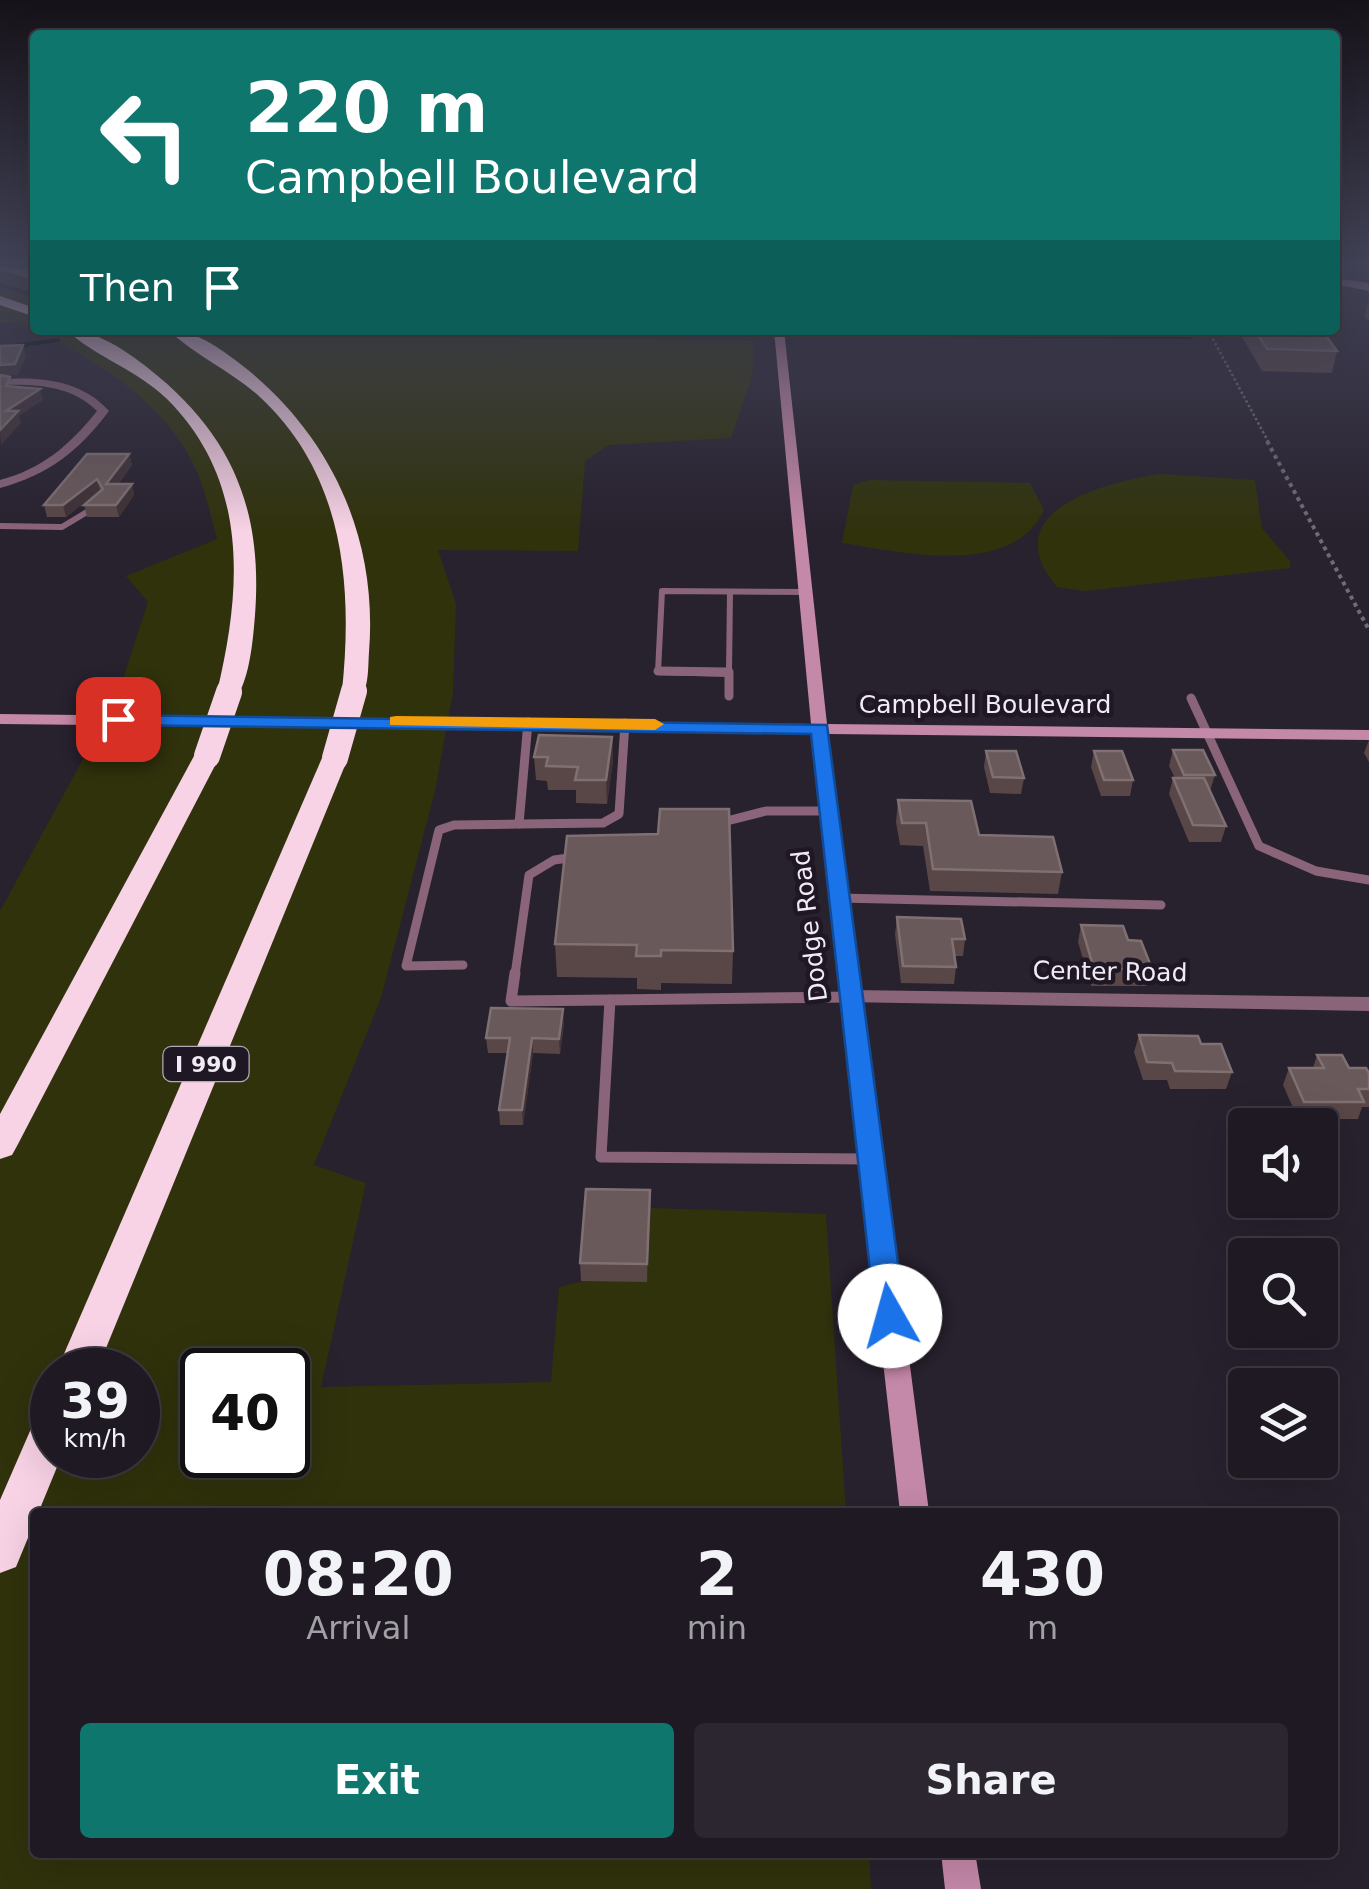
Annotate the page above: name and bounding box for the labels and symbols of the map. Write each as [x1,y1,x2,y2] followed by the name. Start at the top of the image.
[76,677,161,762] pin
[859,690,1111,719] street label: Campbell Boulevard
[786,849,833,1003] street label: Dodge Road
[1032,956,1188,987] street label: Center Road
[164,1047,248,1081] road number: I 990
[838,1264,942,1368] position arrow
[180,1348,310,1478] speed limit sign: 40

